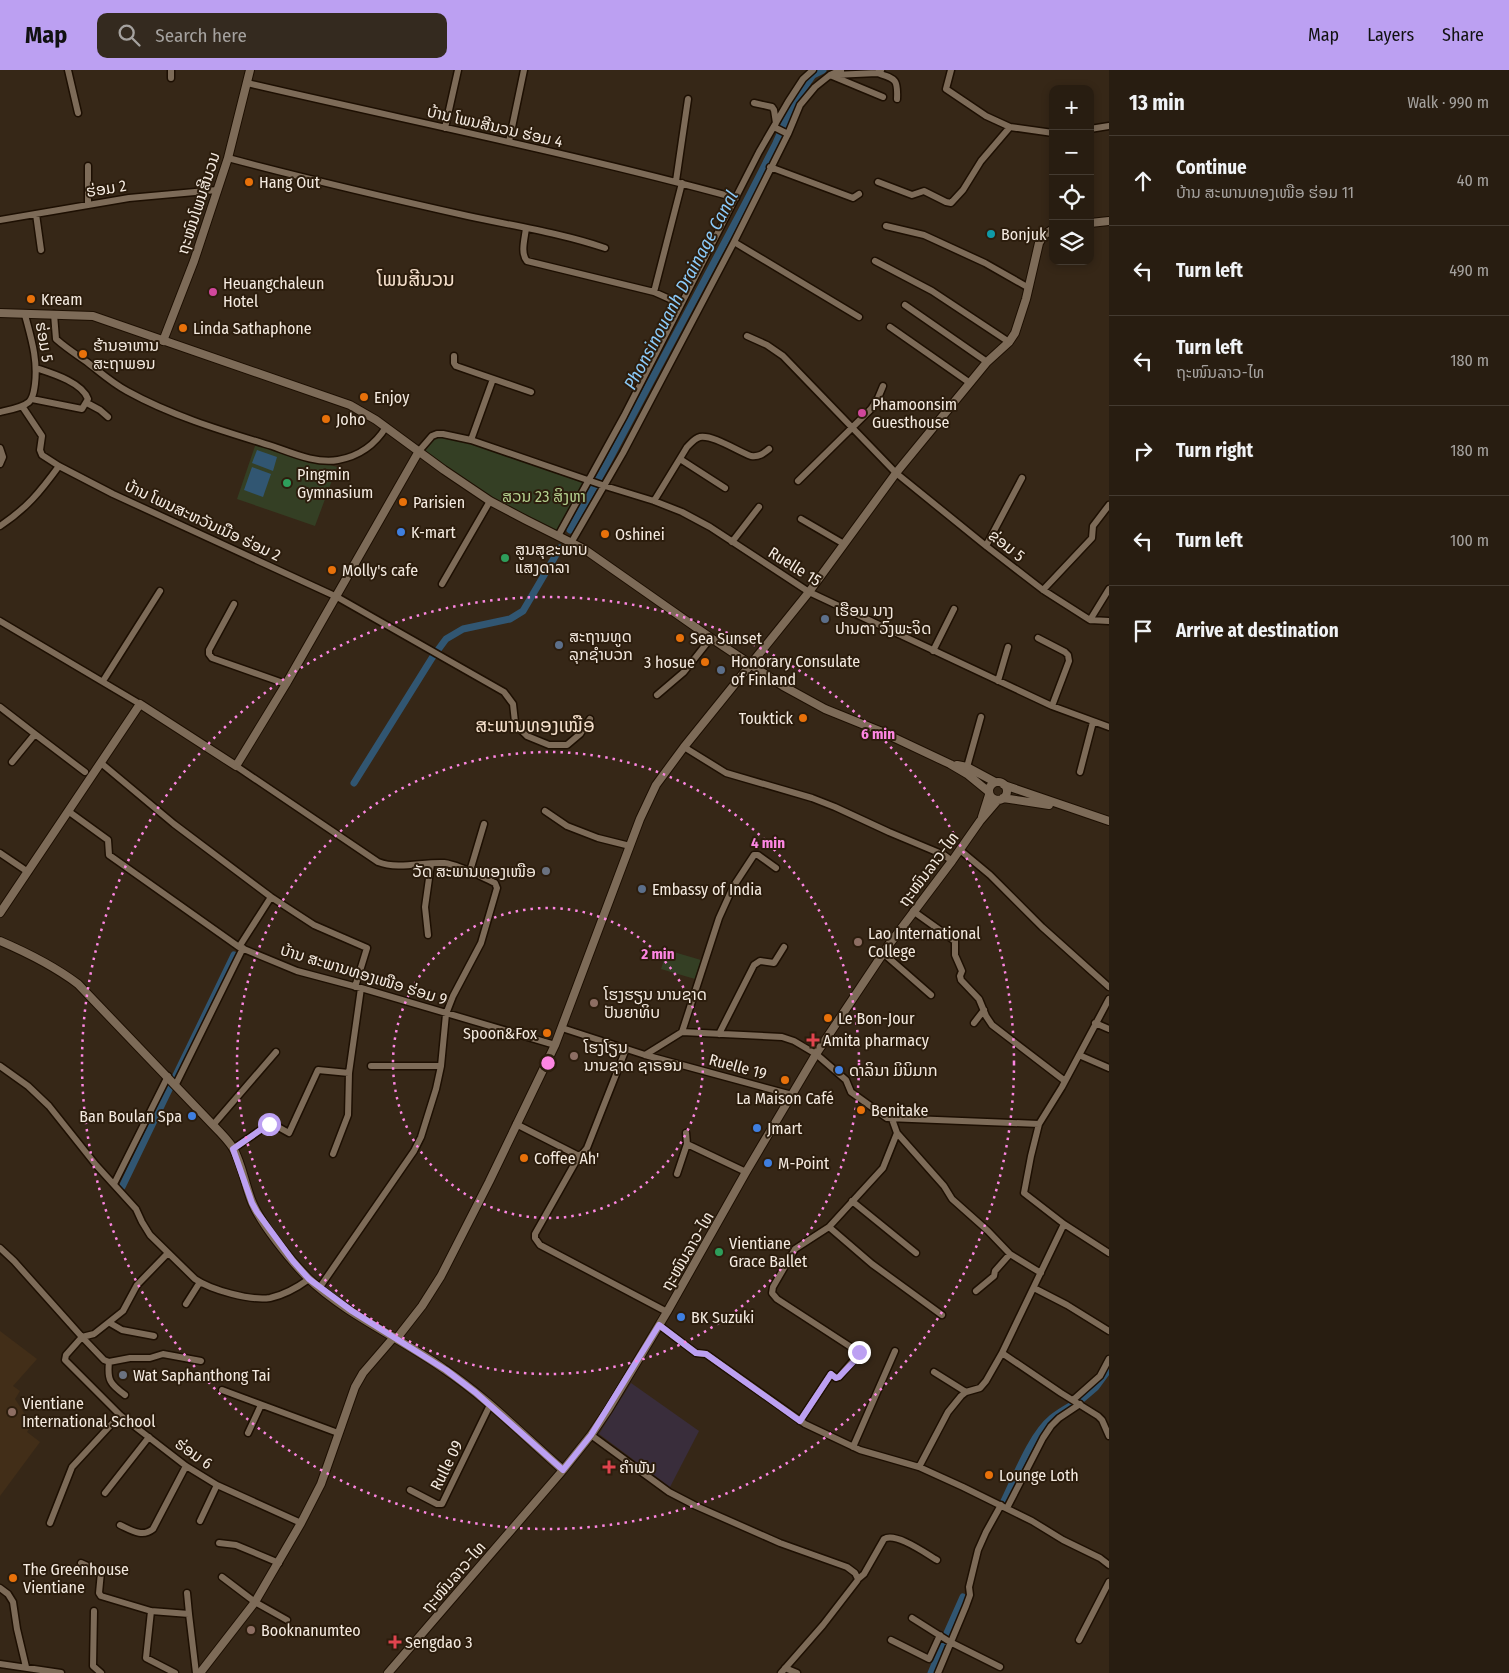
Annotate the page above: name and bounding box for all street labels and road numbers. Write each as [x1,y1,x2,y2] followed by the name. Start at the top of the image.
[425,102,565,151] street label: ບ້ານ ໂພນສີນວນ ຮ່ອມ 4
[173,150,224,257] street label: ຖະໜົນໂພນສີນວນ
[85,176,128,201] street label: ຮ່ອມ 2
[32,320,57,364] street label: ຮ່ອມ 5
[122,476,284,565] street label: ບ້ານ ໂພນສະຫວັນເນືອ ຮ່ອມ 2
[985,525,1029,565] street label: ຂ່ອມ 5
[765,543,825,590] street label: Ruelle 15
[894,828,963,910] street label: ຖະໜົນລາວ-ໄທ
[278,940,450,1009] street label: ບ້ານ ສະພານທອງເໜືອ ຮ່ອມ 9
[707,1050,769,1083] street label: Ruelle 19
[657,1208,718,1294] street label: ຖະໜົນລາວ-ໄທ
[171,1434,216,1473] street label: ຮ່ອມ 6
[426,1437,467,1493] street label: Rulle 09
[417,1538,490,1617] street label: ຖະໜົນລາວ-ໄທ

